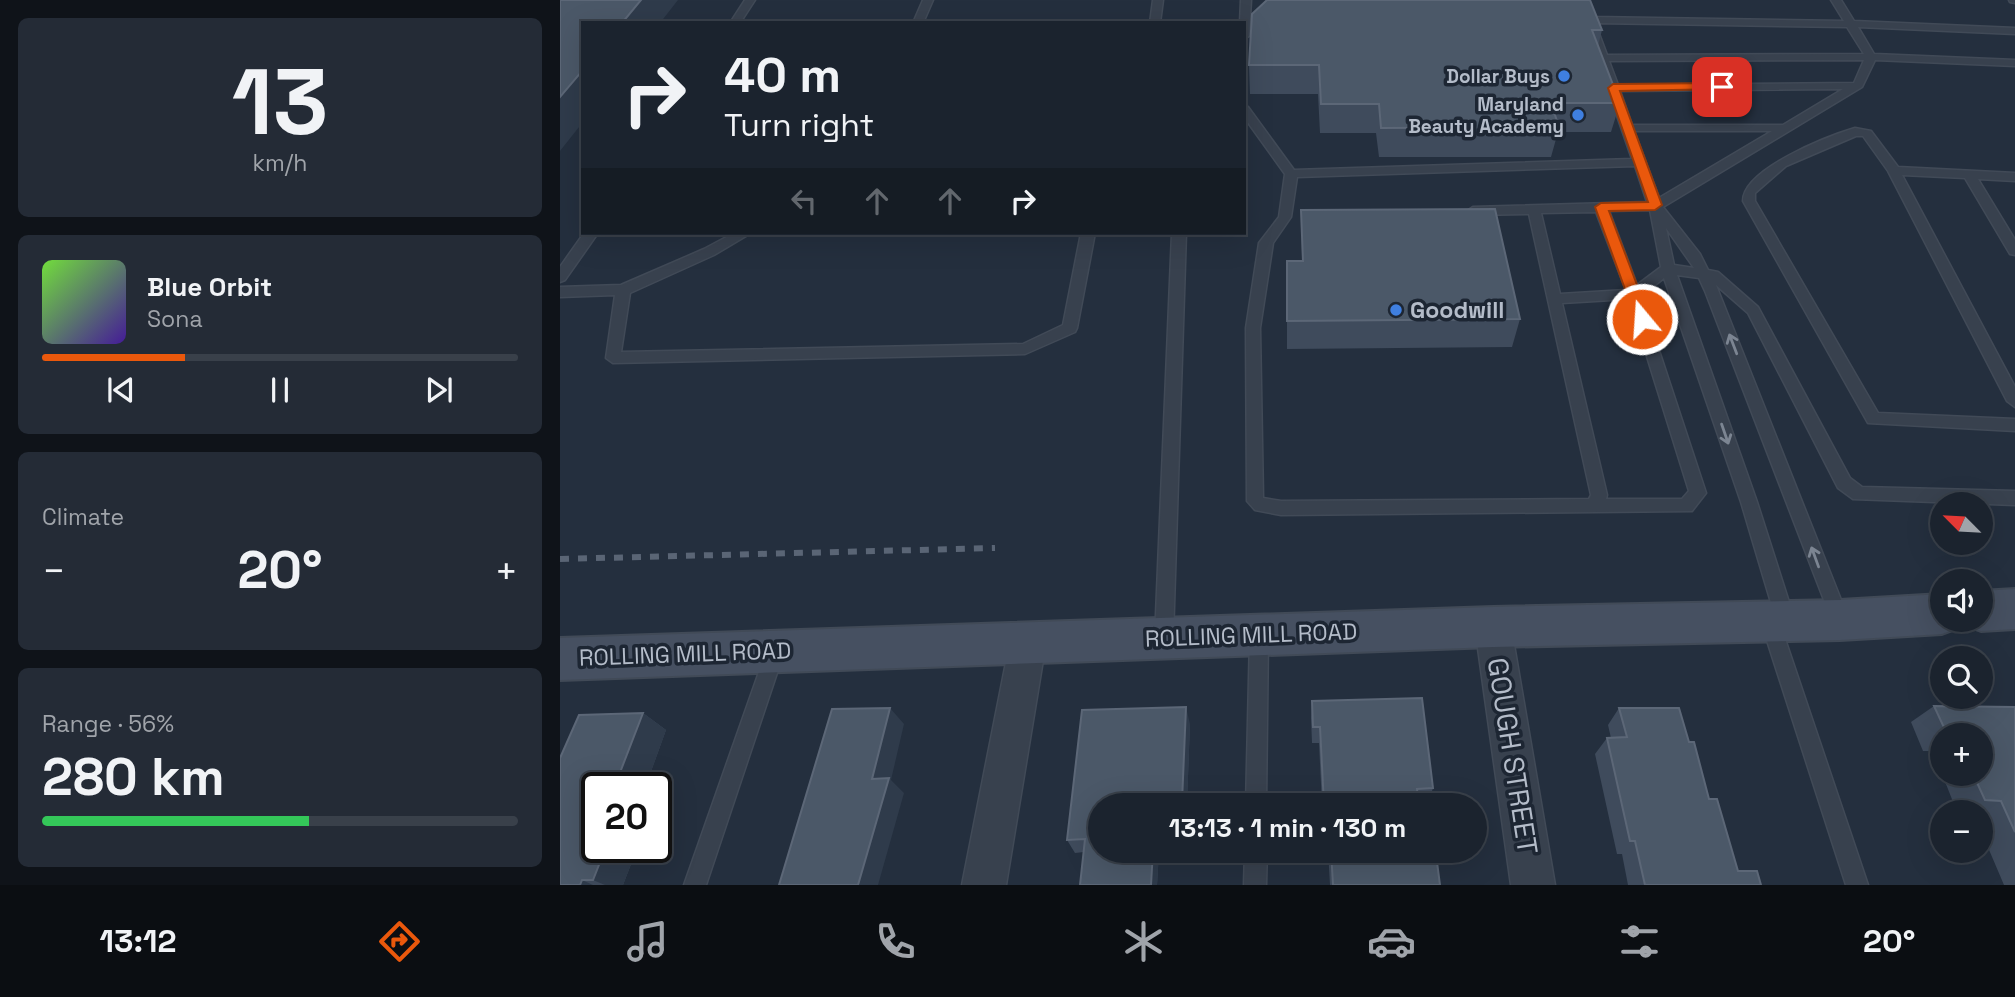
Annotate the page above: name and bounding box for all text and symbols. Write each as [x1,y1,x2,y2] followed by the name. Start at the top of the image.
[232,44,328,161] text: 13
[724,44,841,106] text: 40 m
[609,49,700,140] icon: right
[1692,57,1752,117] pin
[1446,64,1550,89] place label: Dollar Buys
[1556,68,1572,84] marker: Dollar Buys
[1703,68,1741,106] icon: arrive
[1408,92,1564,139] place label: Maryland Beauty Academy
[724,105,874,145] text: Turn right
[1570,107,1586,123] marker: Maryland Beauty Academy
[253,148,307,178] text: km/h
[785,182,823,220] icon: left
[858,182,896,220] icon: ahead
[931,182,969,220] icon: ahead
[1004,182,1042,220] icon: right
[147,270,272,304] text: Blue Orbit
[1605,282,1679,356] position arrow
[1410,295,1504,325] place label: Goodwill
[1388,302,1404,318] marker: Goodwill
[147,304,203,334] text: Sona
[1725,334,1738,356] one-way arrow
[102,371,140,409] icon: previous
[261,371,299,409] icon: pause
[420,371,458,409] icon: next
[1720,423,1732,445] one-way arrow
[1930,492,1993,555] north arrow
[1930,492,1993,863] map controls
[42,502,124,532] text: Climate
[237,537,323,603] text: 20°
[1808,546,1820,568] one-way arrow
[42,547,66,595] text: −
[494,547,518,595] text: +
[1930,569,1993,632] button: sound
[1144,616,1358,654] street label: ROLLING MILL ROAD
[578,635,792,673] street label: ROLLING MILL ROAD
[1930,646,1993,709] button: search
[1480,655,1546,857] street label: GOUGH STREET
[42,709,174,739] text: Range · 56%
[1930,723,1993,786] button: +
[42,744,225,810] text: 280 km
[581,772,672,863] speed limit sign: 20
[1930,800,1993,863] button: −
[1169,811,1406,845] text: 13:13 · 1 min · 130 m
[375,917,424,966] icon: directions
[623,917,672,966] icon: music
[871,917,920,966] icon: phone
[1119,917,1168,966] icon: climate
[1367,917,1416,966] icon: car
[1615,917,1664,966] icon: filters
[99,921,176,961] text: 13:12
[1863,921,1915,961] text: 20°

